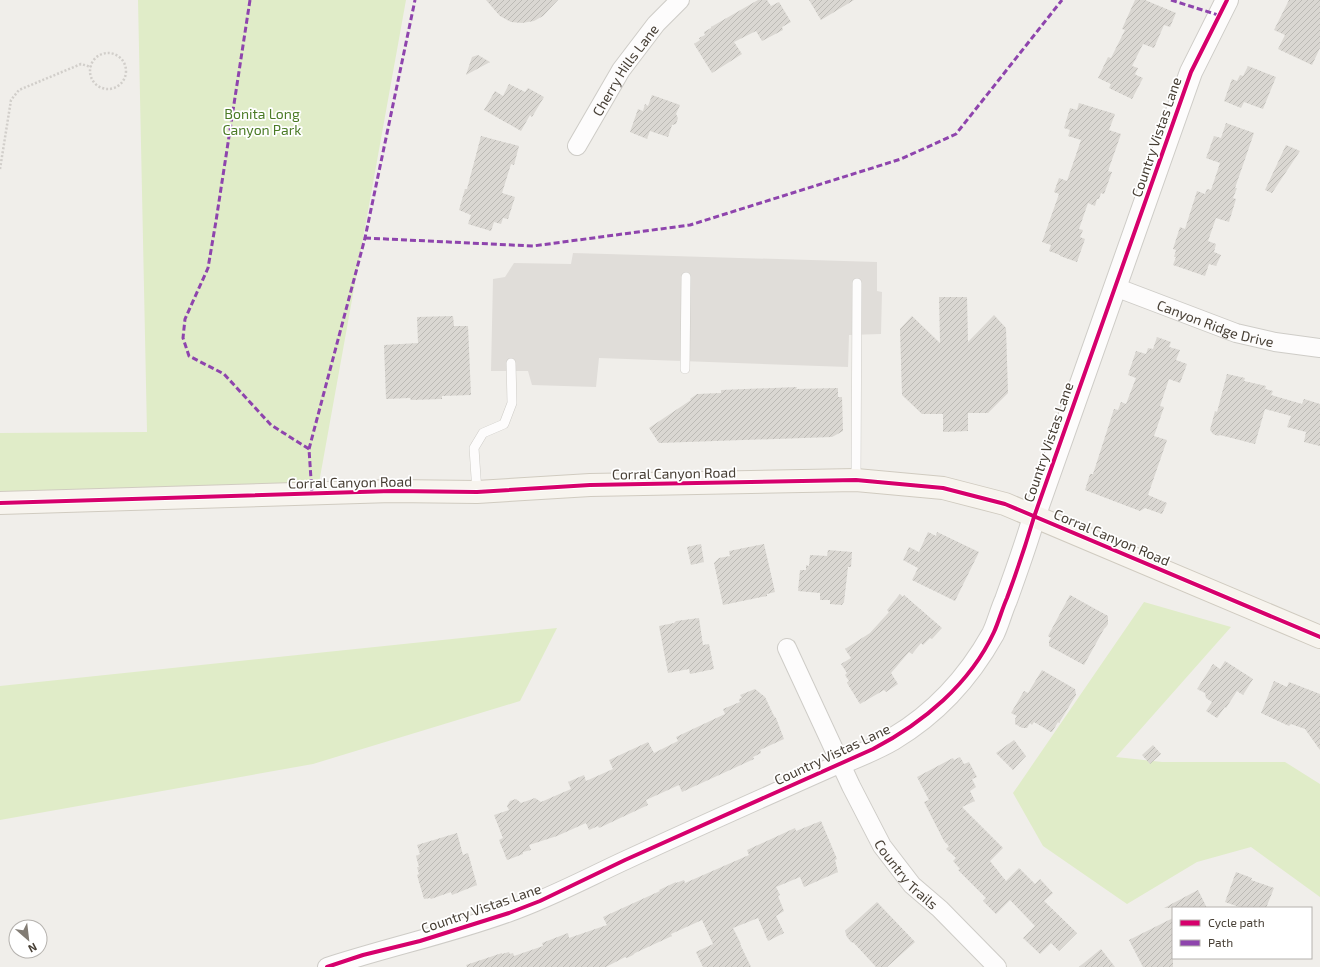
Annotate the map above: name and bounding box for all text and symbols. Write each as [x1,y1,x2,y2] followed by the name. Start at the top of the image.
[588,20,662,119] street label: Cherry Hills Lane
[1127,75,1185,199] street label: Country Vistas Lane
[223,105,301,138] park label: Bonita Long Canyon Park
[1155,295,1276,350] street label: Canyon Ridge Drive
[1019,380,1077,504] street label: Country Vistas Lane
[612,463,736,483] street label: Corral Canyon Road
[288,472,412,492] street label: Corral Canyon Road
[1051,505,1173,569] street label: Corral Canyon Road
[771,720,893,788] street label: Country Vistas Lane
[871,836,942,912] street label: Country Trails
[419,879,543,937] street label: Country Vistas Lane
[1172,907,1312,959] legend
[1208,915,1265,929] text: Cycle path
[8,919,48,959] north arrow
[1208,935,1233,949] text: Path
[26,941,39,956] text: N

